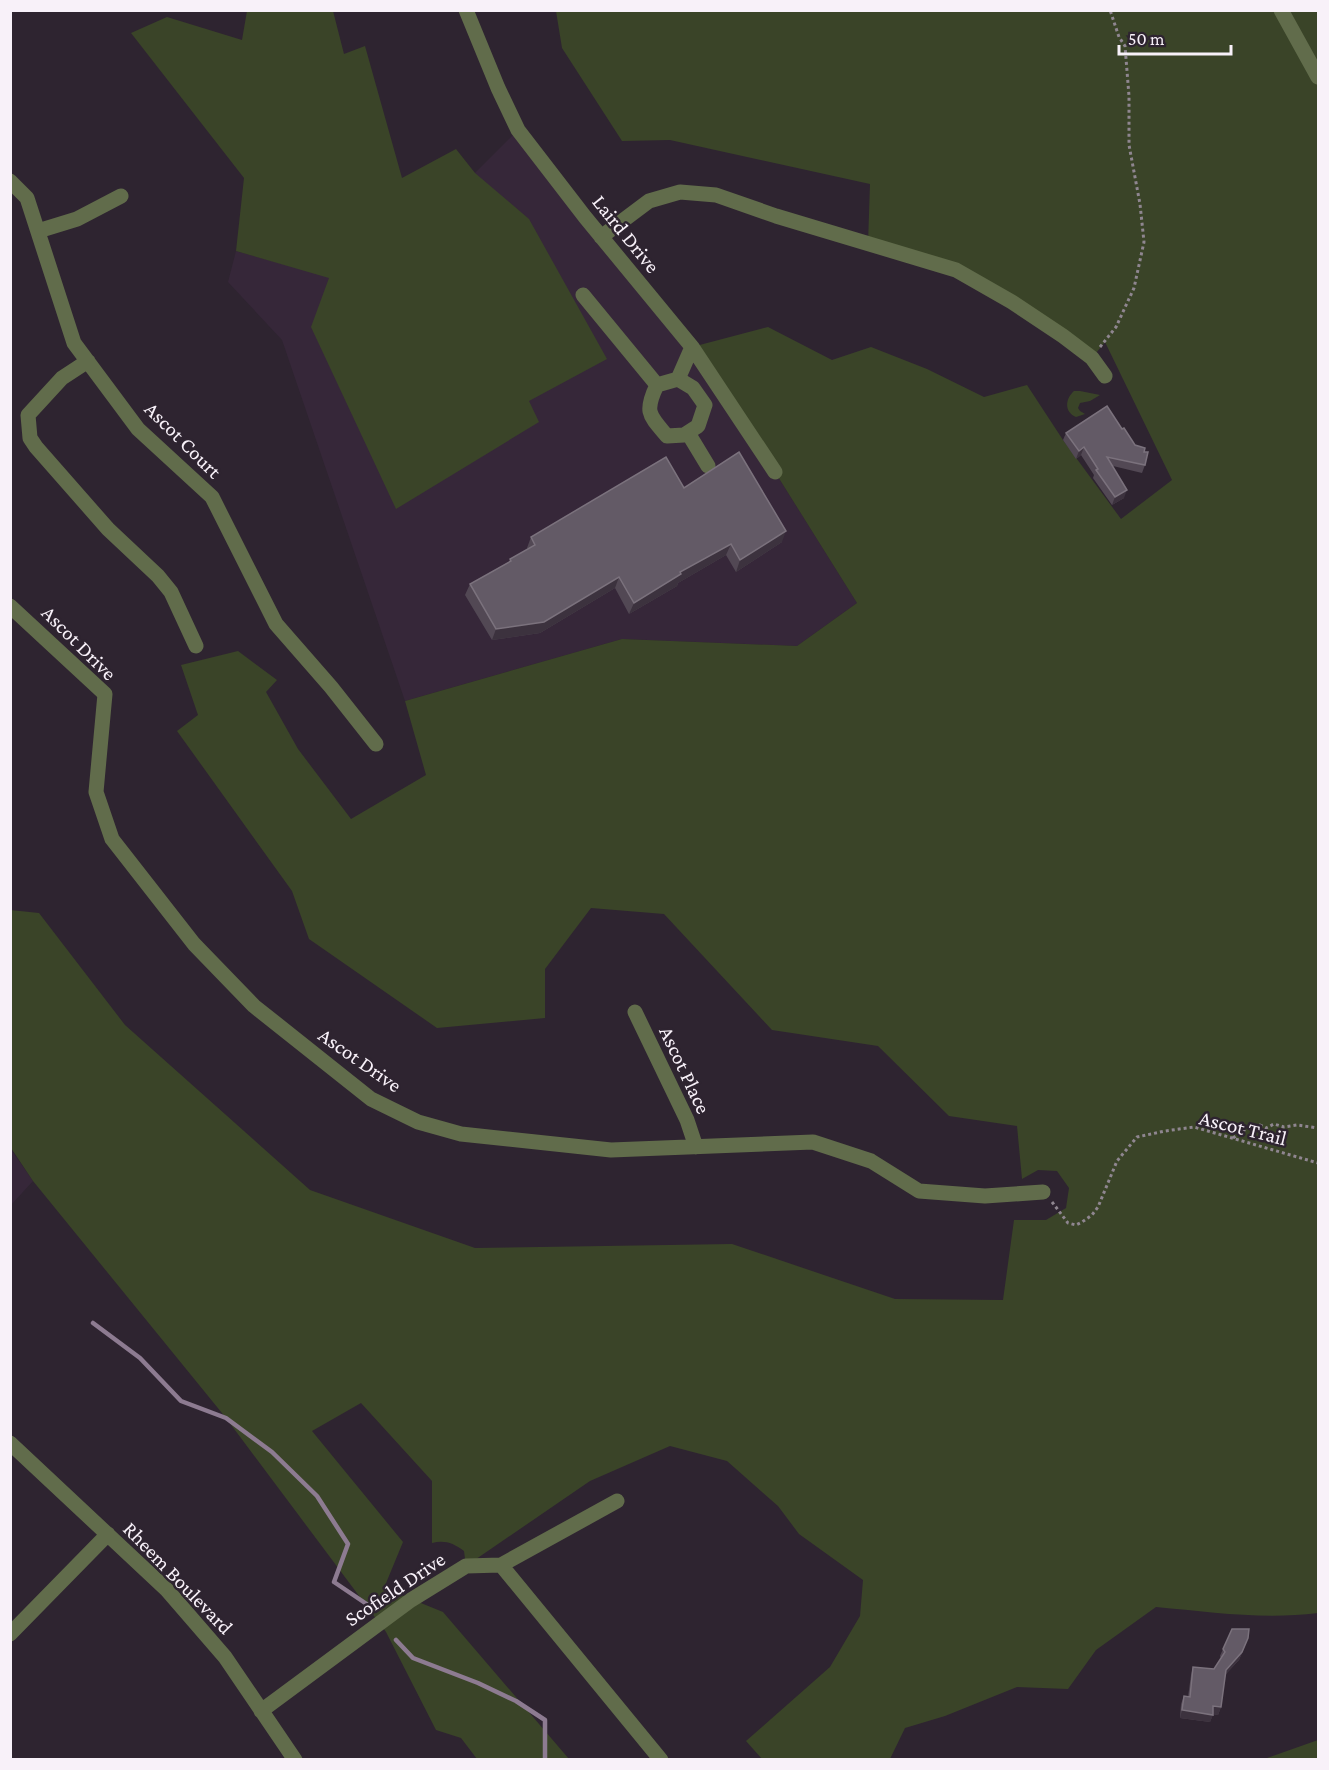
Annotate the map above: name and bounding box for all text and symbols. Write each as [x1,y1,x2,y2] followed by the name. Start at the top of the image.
[1119,18,1232,56] scale bar
[1128,29,1165,49] text: 50 m
[587,190,665,278] street label: Laird Drive
[140,397,227,484] street label: Ascot Court
[37,601,121,685] street label: Ascot Drive
[654,1022,716,1118] street label: Ascot Place
[314,1023,406,1097] street label: Ascot Drive
[1197,1106,1289,1150] street label: Ascot Trail
[118,1517,238,1639] street label: Rheem Boulevard
[340,1547,450,1631] street label: Scofield Drive

